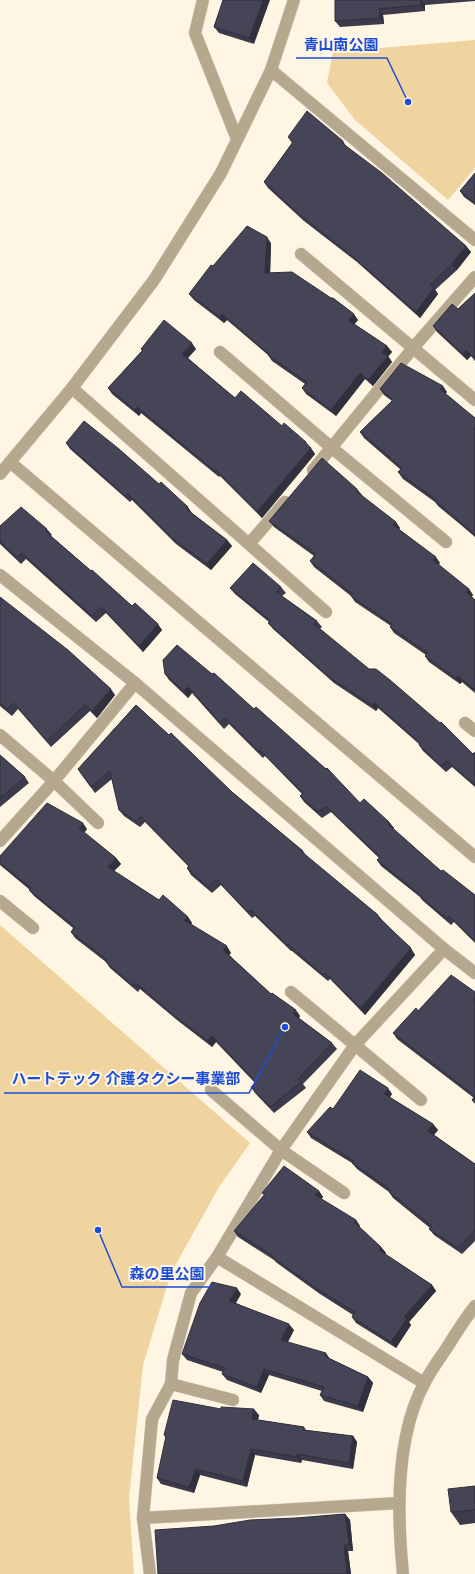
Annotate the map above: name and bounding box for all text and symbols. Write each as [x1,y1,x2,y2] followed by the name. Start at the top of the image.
[296,31,387,58] callout: 青山南公園
[303,35,379,55] text: 青山南公園
[4,1066,249,1093] callout: ハートテック 介護タクシー事業部
[11,1069,241,1089] text: ハートテック 介護タクシー事業部
[122,1260,213,1287] callout: 森の里公園
[129,1264,205,1284] text: 森の里公園

